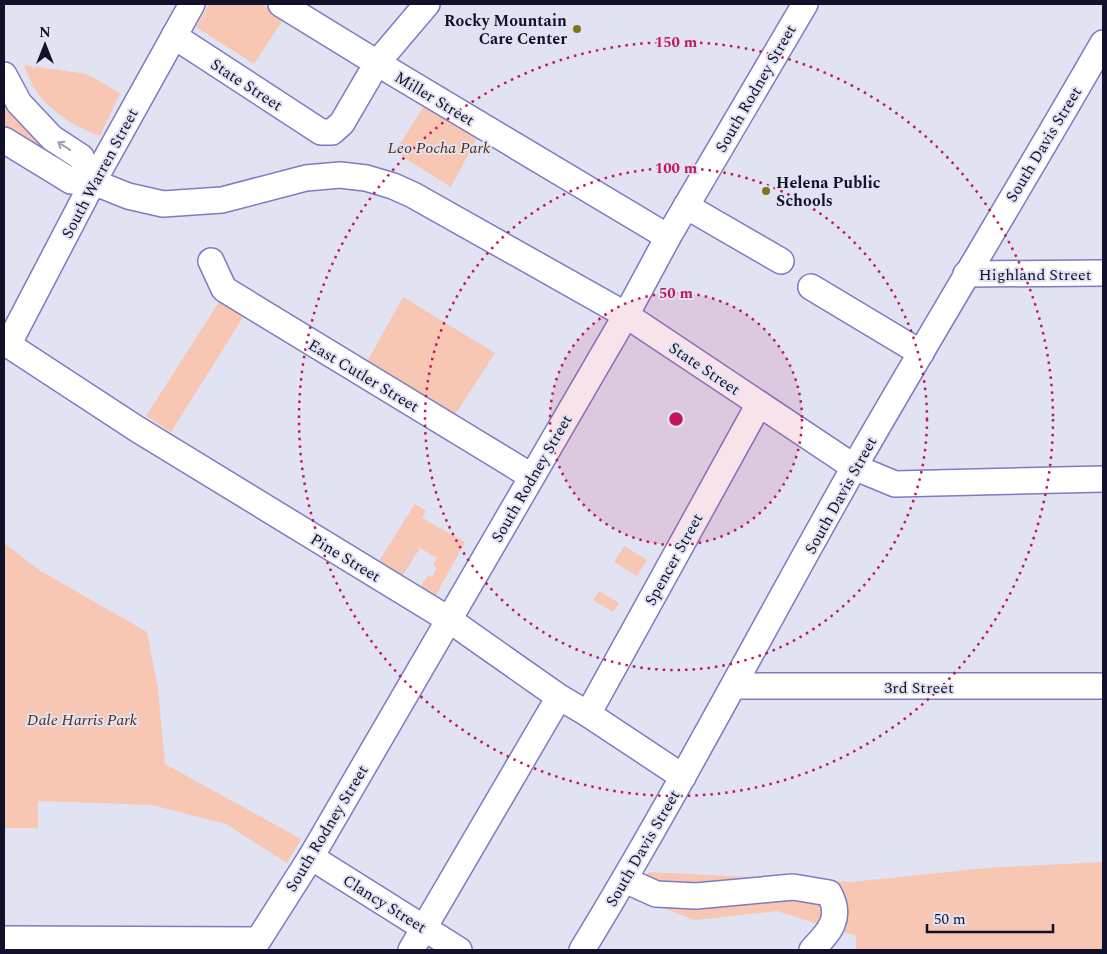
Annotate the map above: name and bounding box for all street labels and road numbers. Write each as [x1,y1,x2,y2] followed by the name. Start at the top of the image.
[709,20,803,157] street label: South Rodney Street
[206,53,287,117] street label: State Street
[390,65,479,132] street label: Miller Street
[1000,82,1088,207] street label: South Davis Street
[55,104,145,243] street label: South Warren Street
[979,263,1092,287] street label: Highland Street
[303,333,424,419] street label: East Cutler Street
[664,336,745,402] street label: State Street
[485,410,579,547] street label: South Rodney Street
[799,432,883,559] street label: South Davis Street
[639,509,709,610] street label: Spencer Street
[306,527,385,588] street label: Pine Street
[884,676,954,700] street label: 3rd Street
[279,760,374,897] street label: South Rodney Street
[600,785,686,911] street label: South Davis Street
[338,869,431,939] street label: Clancy Street

